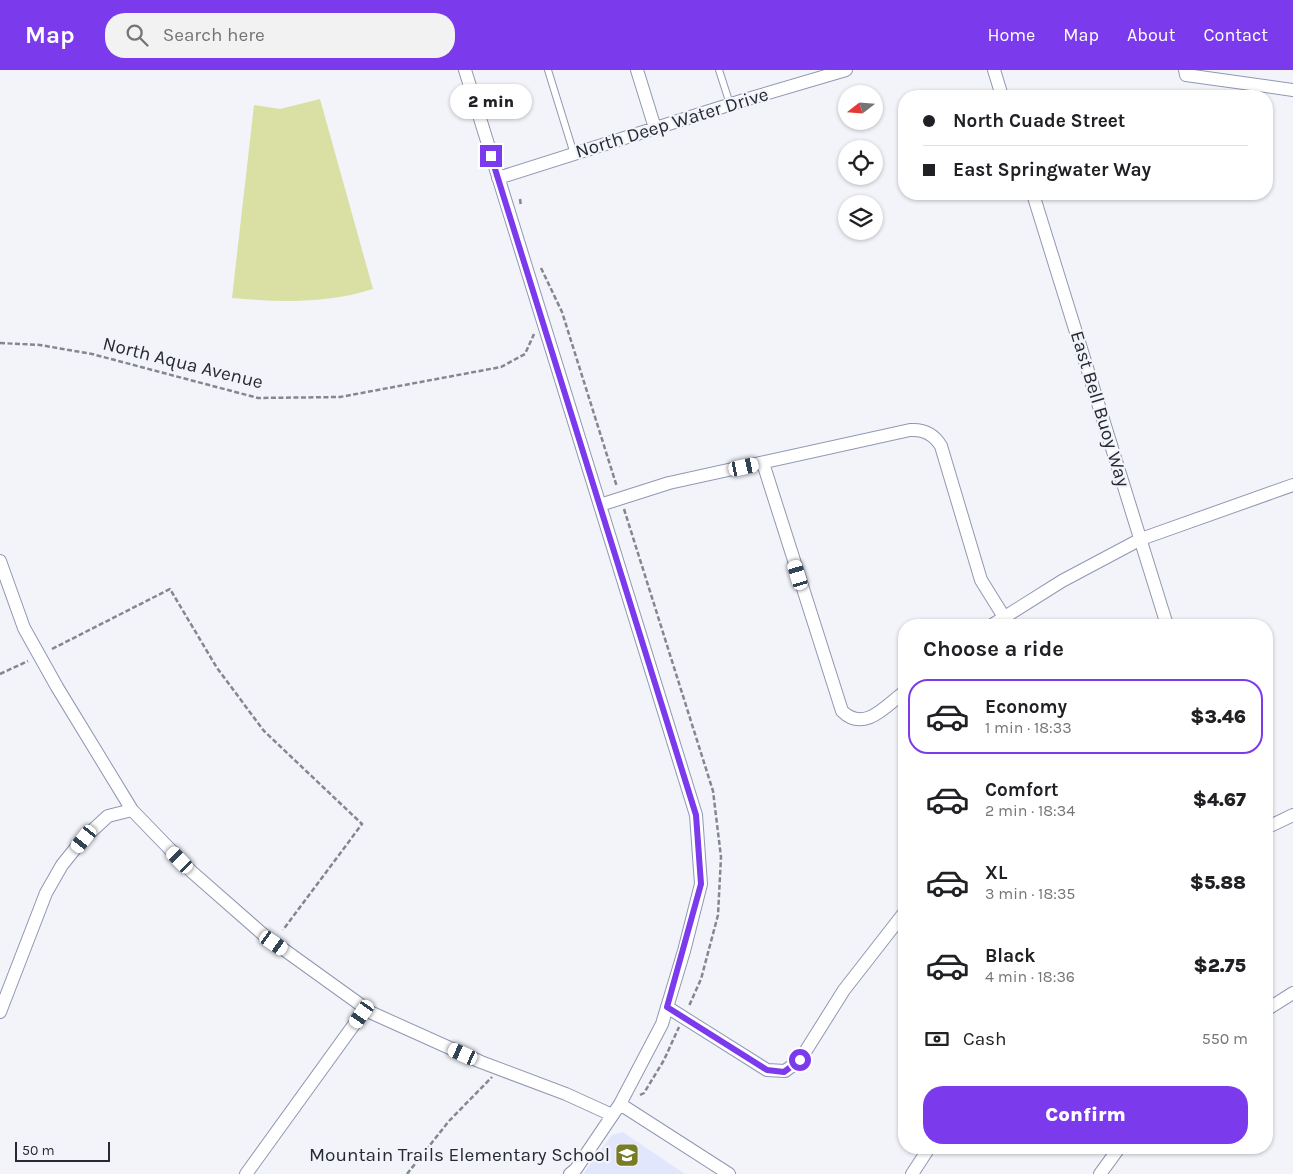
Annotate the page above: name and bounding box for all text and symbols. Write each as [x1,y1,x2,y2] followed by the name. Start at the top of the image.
[105,13,455,58] search box
[25,21,75,49] text: Map
[123,21,151,49] icon: search
[163,24,265,46] text: Search here
[987,24,1035,46] text: Home
[1063,24,1099,46] text: Map
[1127,24,1176,46] text: About
[1204,24,1268,46] text: Contact
[450,83,532,118] callout: 2 min
[573,83,771,163] street label: North Deep Water Drive
[838,85,882,130] north arrow
[838,85,883,240] map controls
[468,92,514,111] text: 2 min
[953,110,1125,132] text: North Cuade Street
[838,140,883,185] button: locate
[480,145,502,167] route end
[953,159,1151,181] text: East Springwater Way
[838,195,883,240] button: layers
[1066,328,1134,490] street label: East Bell Buoy Way
[101,332,265,394] street label: North Aqua Avenue
[727,457,760,477] car
[786,558,809,592] car
[923,636,1064,662] text: Choose a ride
[925,694,970,739] icon: car
[985,696,1067,718] text: Economy
[1190,706,1246,728] text: $3.46
[985,718,1072,737] text: 1 min · 18:33
[925,777,970,822] icon: car
[985,779,1059,801] text: Comfort
[1193,789,1246,811] text: $4.67
[985,801,1075,820] text: 2 min · 18:34
[68,823,99,855] car
[164,844,195,876] car
[925,860,970,905] icon: car
[985,862,1007,884] text: XL
[1190,872,1246,894] text: $5.88
[985,884,1075,903] text: 3 min · 18:35
[257,928,290,958] car
[925,943,970,988] icon: car
[985,945,1036,967] text: Black
[1193,955,1246,977] text: $2.75
[985,967,1075,986] text: 4 min · 18:36
[347,997,376,1031] car
[923,1025,951,1053] icon: cash
[963,1028,1007,1050] text: Cash
[1202,1029,1248,1048] text: 550 m
[446,1041,479,1067] car
[789,1049,811,1071] route start
[923,1086,1248,1144] button: Confirm
[15,1139,110,1162] scale bar
[22,1142,55,1159] text: 50 m
[614,1142,640,1168] school or university icon: Mountain Trails Elementary School
[309,1144,610,1166] place label: Mountain Trails Elementary School

